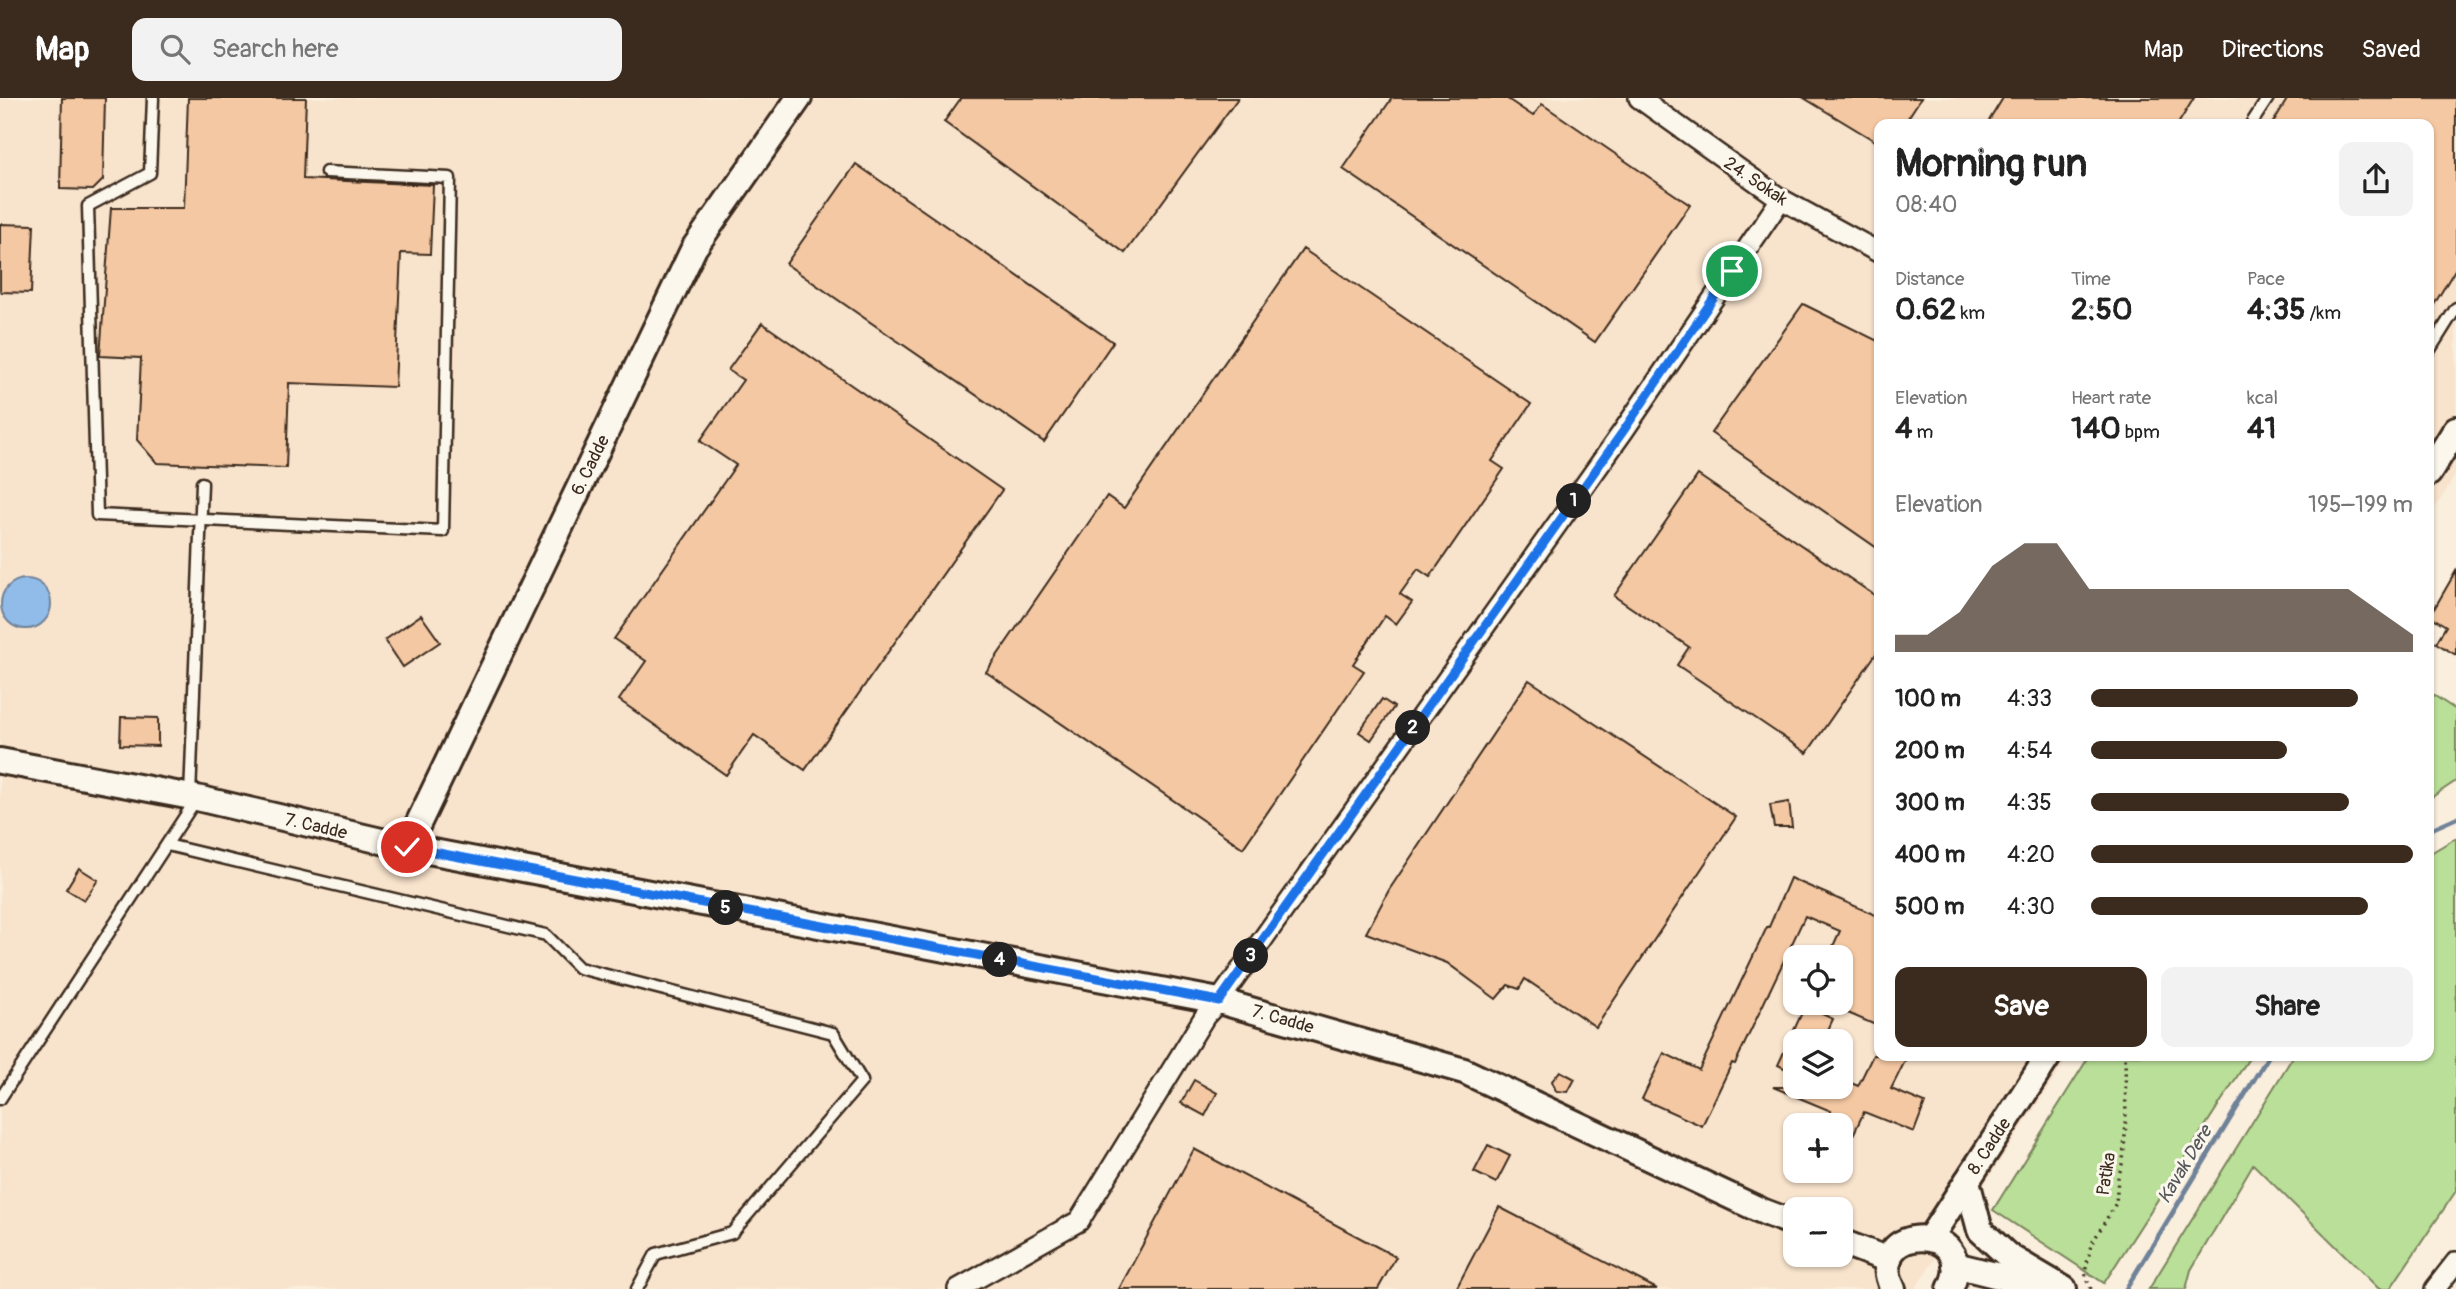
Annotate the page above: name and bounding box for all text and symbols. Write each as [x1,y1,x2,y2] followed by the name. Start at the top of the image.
[132,18,622,81] search box
[35,29,90,70] text: Map
[156,30,194,68] icon: search
[212,33,339,65] text: Search here
[2144,35,2184,64] text: Map
[2222,35,2323,64] text: Directions
[2361,35,2421,64] text: Saved
[1895,140,2087,188] text: Morning run
[2339,142,2413,216] button: share
[1719,152,1792,211] street label: 24. Sokak
[1895,190,1958,219] text: 08:40
[1702,241,1762,301] pin
[1713,252,1751,290] icon: arrive
[1895,267,1964,291] text: Distance
[2071,267,2111,291] text: Time
[2247,267,2285,291] text: Pace
[1895,291,1956,328] text: 0.62
[2071,291,2133,328] text: 2:50
[2247,291,2305,328] text: 4:35
[1956,301,1985,325] text: km
[2305,301,2341,325] text: /km
[1895,386,1967,410] text: Elevation
[2071,386,2151,410] text: Heart rate
[2247,386,2278,410] text: kcal
[1895,410,1912,447] text: 4
[2071,410,2121,447] text: 140
[2247,410,2276,447] text: 41
[1912,420,1933,444] text: m
[2121,420,2160,444] text: bpm
[566,431,615,499] street label: 6. Cadde
[1556,484,1592,518] pin: 1
[1570,488,1577,512] text: 1
[1895,490,1983,519] text: Elevation
[2308,490,2413,519] text: 195–199 m
[1895,684,1961,713] text: 100 m
[2007,684,2052,713] text: 4:33
[1396,710,1430,746] pin: 2
[1407,715,1418,739] text: 2
[1895,736,1965,765] text: 200 m
[2007,736,2052,765] text: 4:54
[1895,788,1965,817] text: 300 m
[2007,788,2052,817] text: 4:35
[282,808,350,845] street label: 7. Cadde
[377,817,437,877] pin
[388,828,426,866] icon: check
[1895,840,1965,869] text: 400 m
[2007,840,2055,869] text: 4:20
[708,890,744,926] pin: 5
[1895,892,1964,921] text: 500 m
[2007,892,2055,921] text: 4:30
[720,895,731,919] text: 5
[1234,938,1268,974] pin: 3
[982,942,1018,978] pin: 4
[1245,943,1256,967] text: 3
[1783,945,1853,1267] map controls
[1783,945,1853,1015] button: locate
[994,947,1005,971] text: 4
[1895,967,2147,1047] button: Save
[2161,967,2413,1047] button: Share
[1249,1000,1317,1039] street label: 7. Cadde
[1783,1029,1853,1099] button: layers
[1783,1113,1853,1183] button: +
[1963,1113,2016,1179] street label: 8. Cadde
[2152,1120,2218,1208] water label: Kavak Dere
[2092,1151,2121,1197] street label: Patika
[1783,1197,1853,1267] button: −

